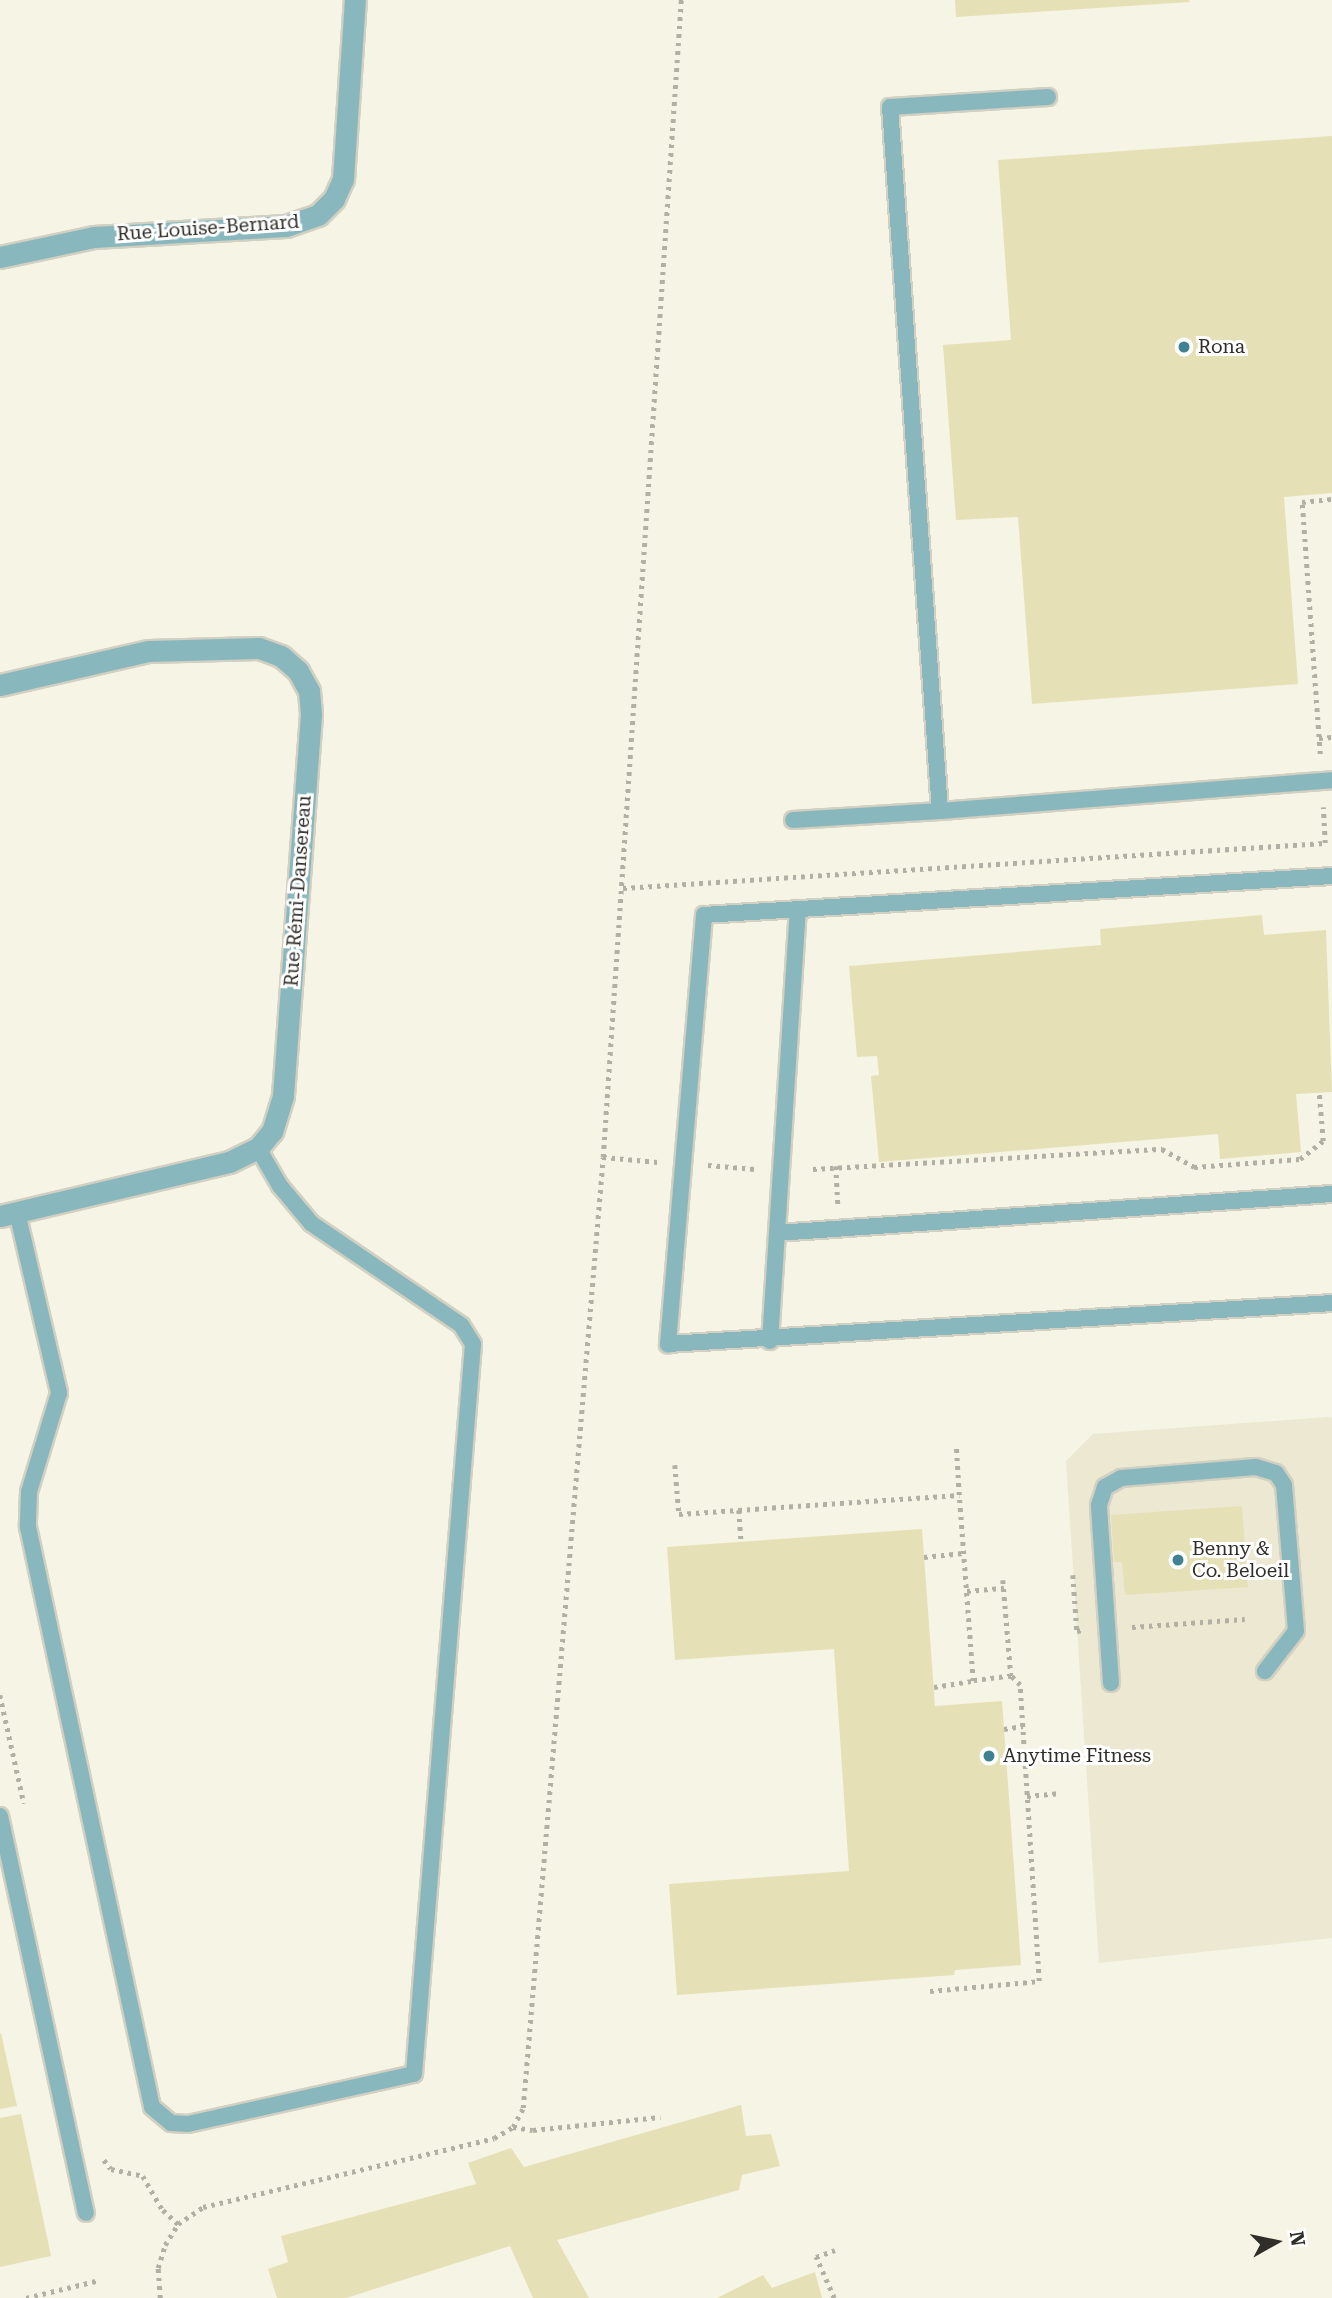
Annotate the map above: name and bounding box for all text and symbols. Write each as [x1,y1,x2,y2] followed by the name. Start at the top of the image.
[116,210,300,246] street label: Rue Louise-Bernard
[1198,336,1245,358] place label: Rona
[1176,339,1192,355] marker: Rona
[280,795,316,987] street label: Rue Rémi-Dansereau
[1192,1538,1289,1582] place label: Benny & Co. Beloeil
[1170,1552,1186,1568] marker: Benny & Co. Beloeil
[1003,1745,1151,1767] place label: Anytime Fitness
[981,1748,997,1764] marker: Anytime Fitness
[1241,2207,1311,2277] north arrow
[1285,2230,1310,2248] text: N

